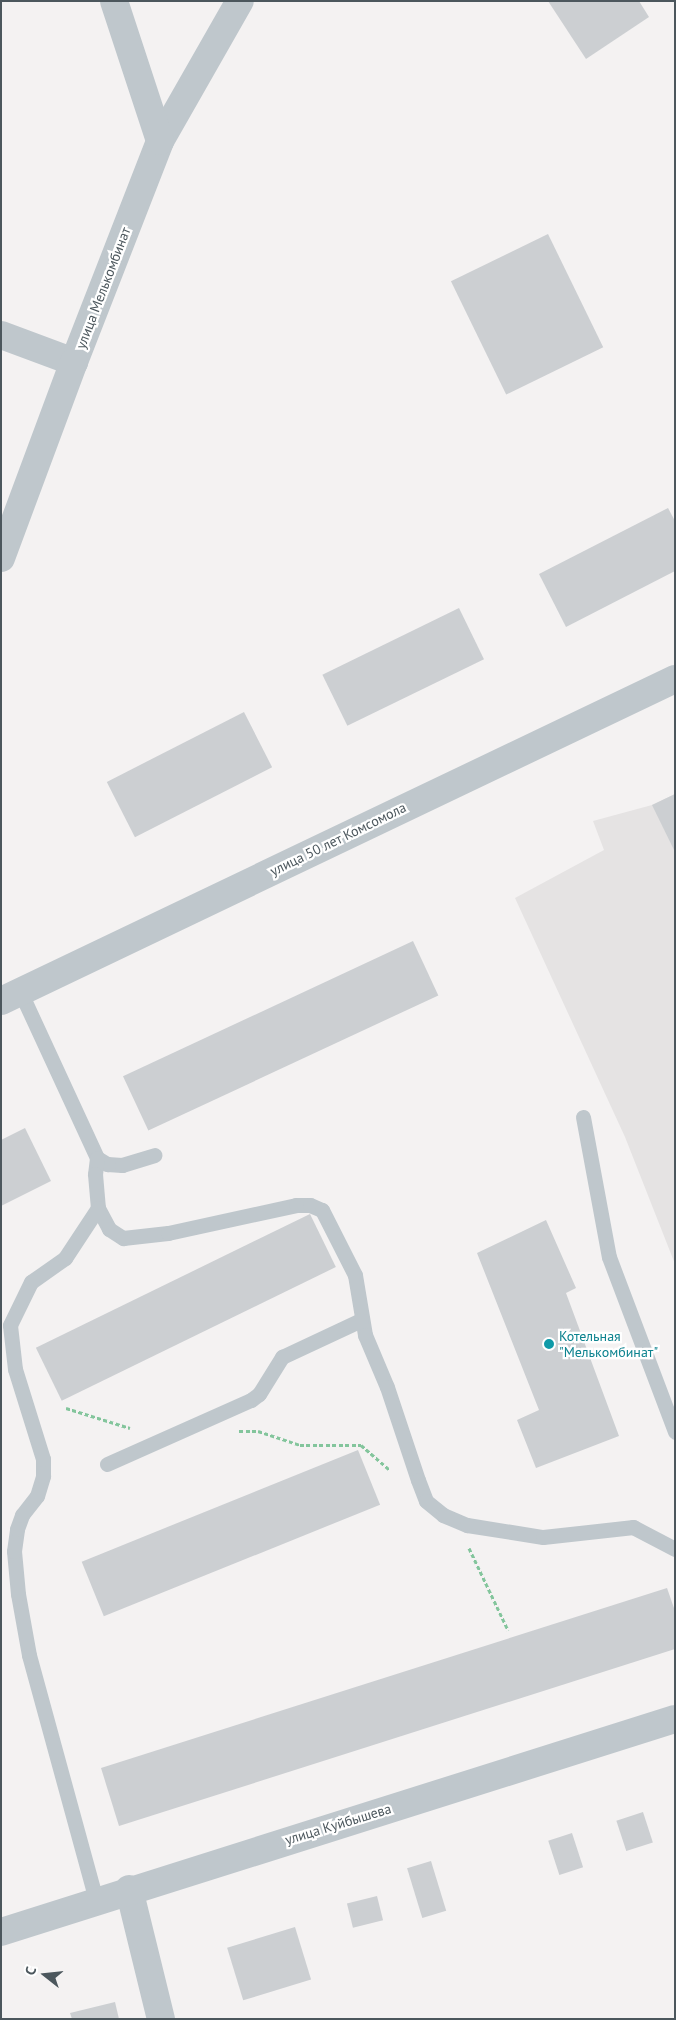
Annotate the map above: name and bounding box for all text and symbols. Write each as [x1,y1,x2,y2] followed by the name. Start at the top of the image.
[72,225,134,351] street label: улица Мелькомбинат
[267,799,409,879] street label: улица 50 лет Комсомола
[559,1328,658,1360] place label: Котельная "Мелькомбинат"
[543,1338,555,1350] marker: Котельная "Мелькомбинат"
[283,1800,393,1848] street label: улица Куйбышева
[20,1950,70,2000] north arrow
[21,1965,40,1977] text: С

